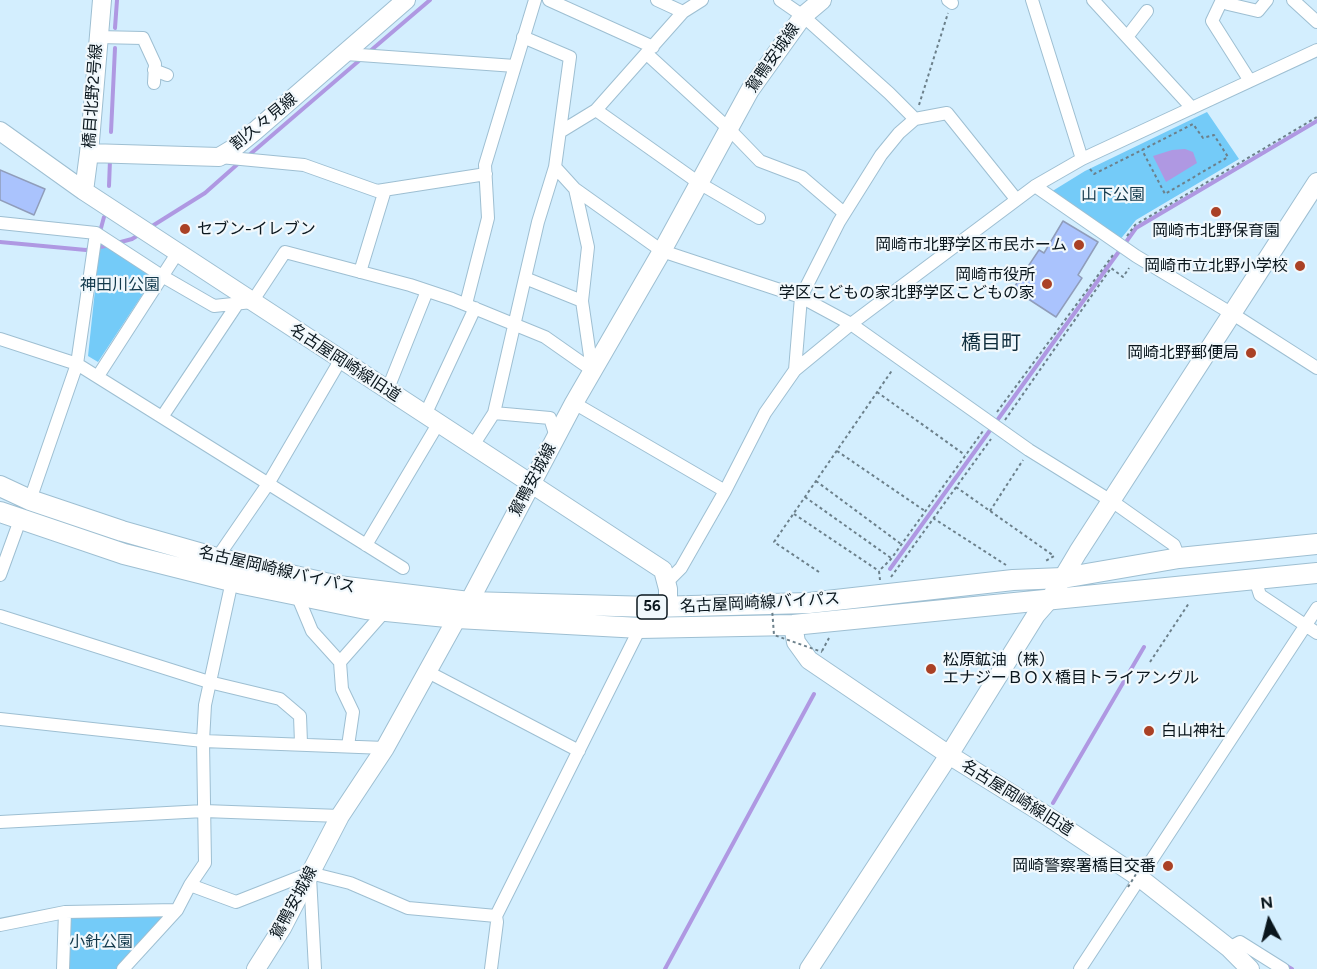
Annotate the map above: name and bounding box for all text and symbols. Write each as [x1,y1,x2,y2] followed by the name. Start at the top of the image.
[742,20,804,96] street label: 鴛鴨安城線
[80,43,106,149] street label: 橋目北野2号線
[227,89,301,155] street label: 割久々見線
[1081,185,1145,205] park label: 山下公園
[1209,205,1223,219] marker: 岡崎市北野保育園
[197,219,316,239] place label: セブン-イレブン
[1152,221,1280,241] place label: 岡崎市北野保育園
[178,222,192,236] marker: セブン-イレブン
[875,235,1067,255] place label: 岡崎市北野学区市民ホーム
[1072,238,1086,252] marker: 岡崎市北野学区市民ホーム
[1144,256,1288,276] place label: 岡崎市立北野小学校
[1293,259,1307,273] marker: 岡崎市立北野小学校
[779,265,1035,303] place label: 岡崎市役所 学区こどもの家北野学区こどもの家
[80,275,160,295] park label: 神田川公園
[1040,277,1054,291] marker: 岡崎市役所 学区こどもの家北野学区こどもの家
[286,320,404,406] street label: 名古屋岡崎線旧道
[961,331,1021,355] district label: 橋目町
[1127,343,1239,363] place label: 岡崎北野郵便局
[1244,346,1258,360] marker: 岡崎北野郵便局
[506,440,560,520] street label: 鴛鴨安城線
[197,543,357,597] street label: 名古屋岡崎線バイパス
[680,589,840,617] street label: 名古屋岡崎線バイパス
[637,595,667,619] road number: 56
[943,650,1199,688] place label: 松原鉱油（株） エナジーＢＯＸ橋目トライアングル
[924,662,938,676] marker: 松原鉱油（株） エナジーＢＯＸ橋目トライアングル
[1161,721,1225,741] place label: 白山神社
[1142,724,1156,738] marker: 白山神社
[958,756,1076,840] street label: 名古屋岡崎線旧道
[1012,856,1156,876] place label: 岡崎警察署橋目交番
[1161,859,1175,873] marker: 岡崎警察署橋目交番
[267,863,321,943] street label: 鴛鴨安城線
[1239,891,1299,951] north arrow
[1259,892,1274,913] text: N
[69,932,133,952] park label: 小針公園

